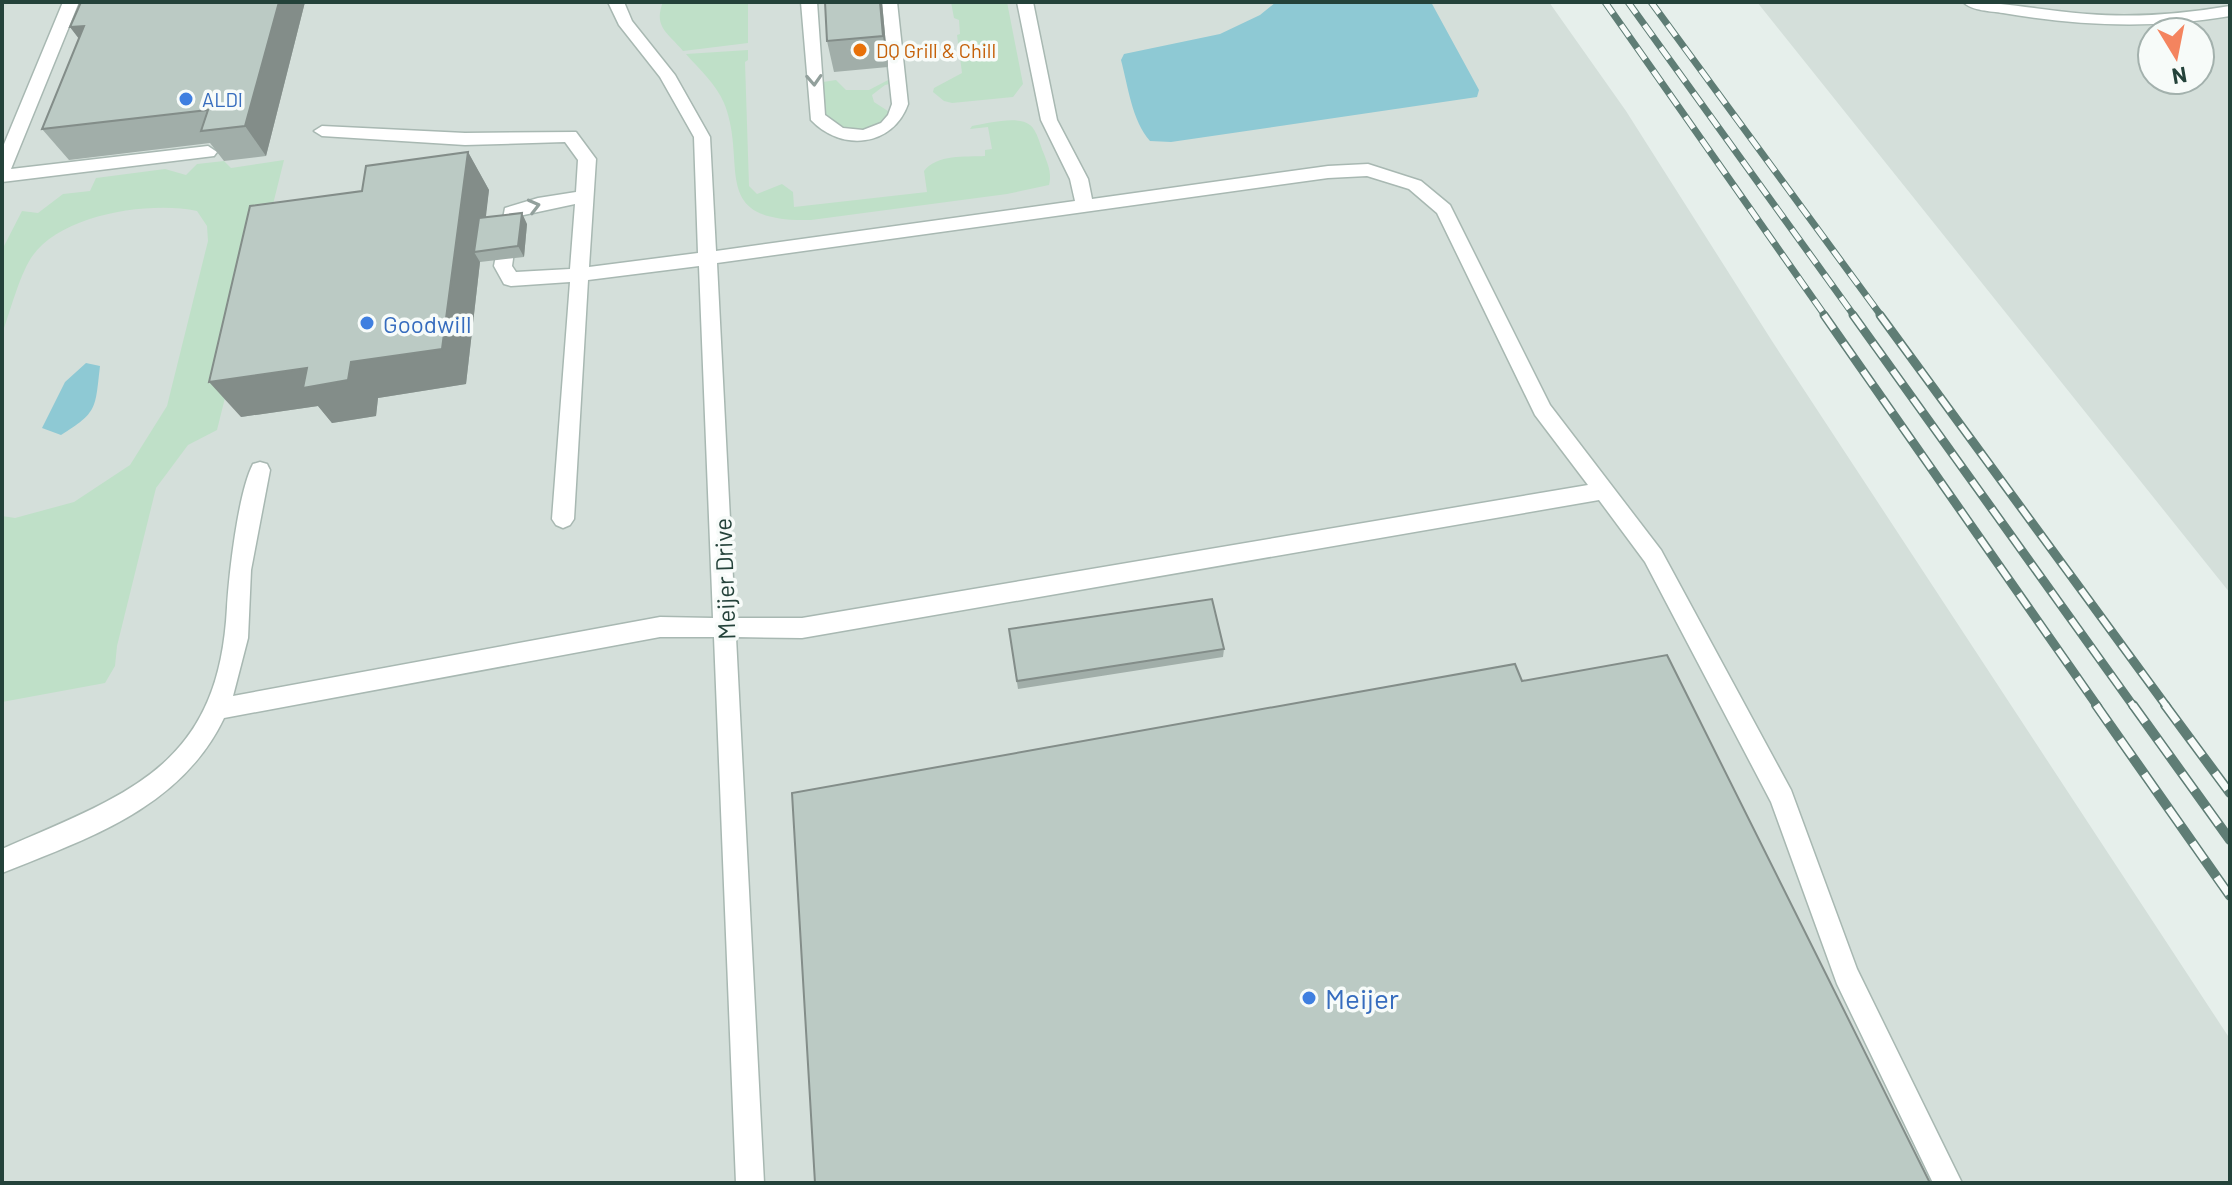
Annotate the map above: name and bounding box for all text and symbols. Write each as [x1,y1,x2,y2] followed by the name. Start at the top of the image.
[2136,16,2216,96] north arrow
[876,38,996,62] place label: DQ Grill & Chill
[851,41,869,59] marker: DQ Grill & Chill
[2170,63,2189,91] text: N
[806,74,823,87] one-way arrow
[202,87,243,111] place label: ALDI
[177,90,195,108] marker: ALDI
[526,198,540,215] one-way arrow
[383,309,471,338] place label: Goodwill
[358,314,376,332] marker: Goodwill
[707,518,741,640] street label: Meijer Drive
[1325,981,1399,1015] place label: Meijer
[1300,989,1318,1007] marker: Meijer

